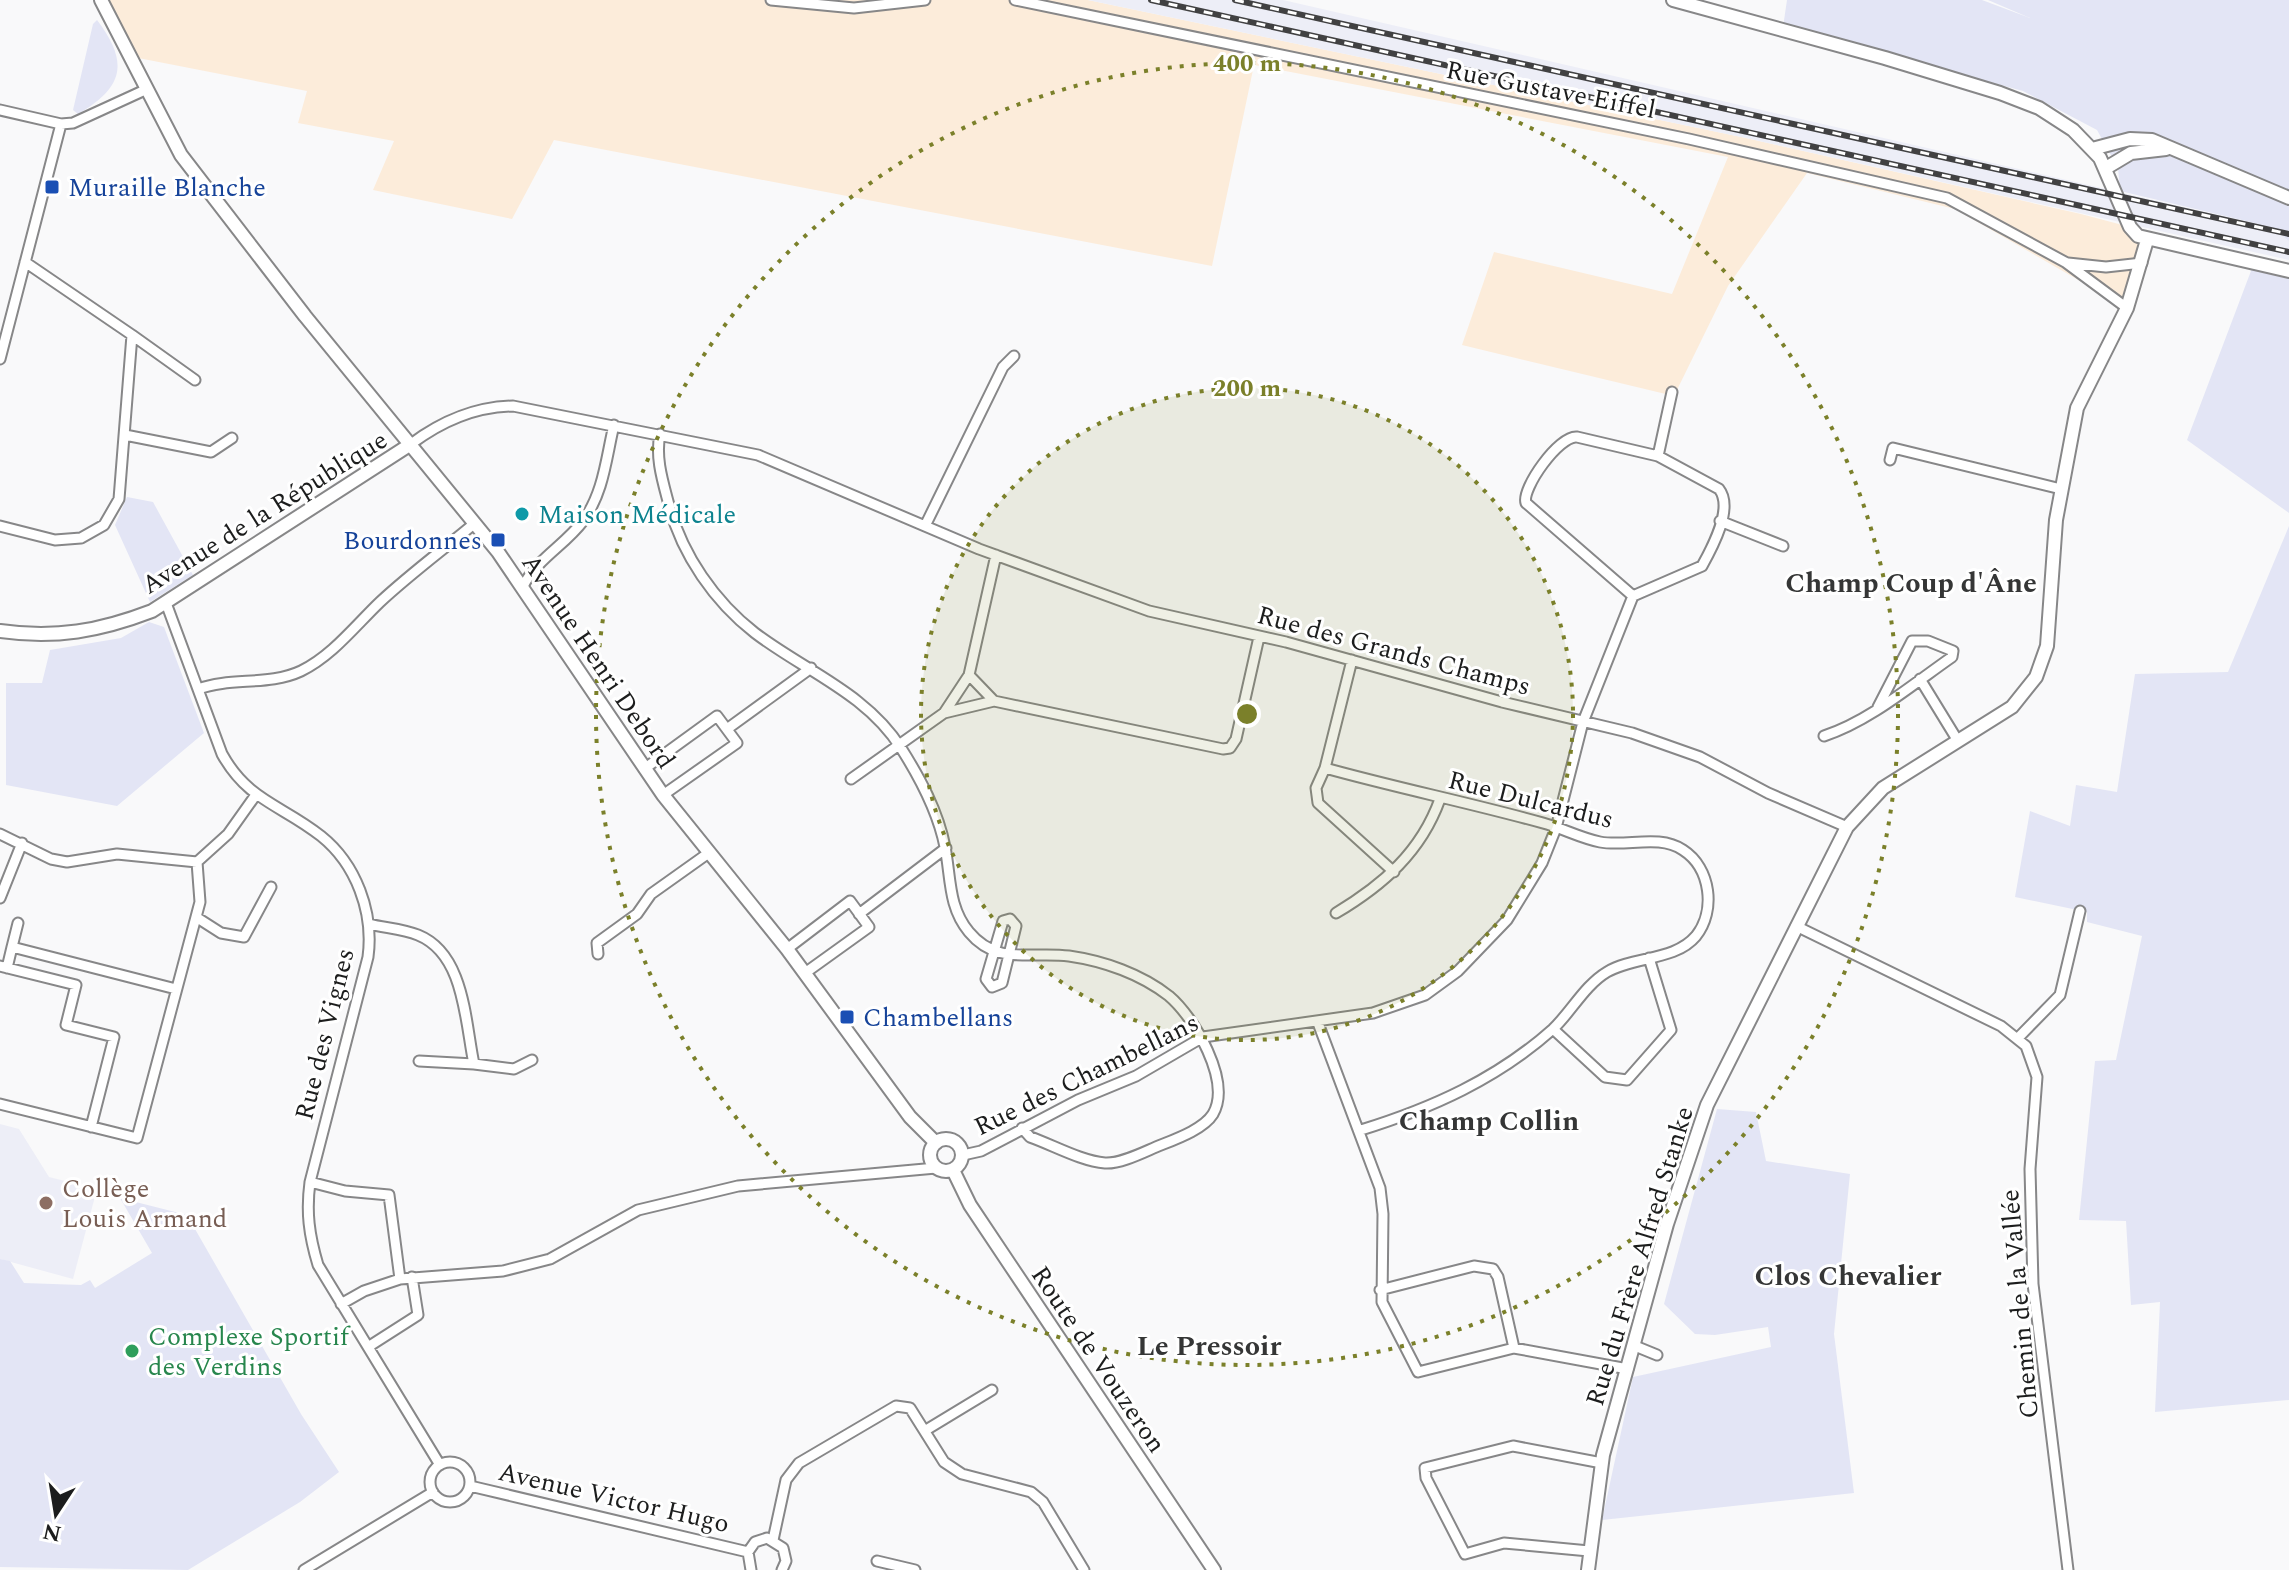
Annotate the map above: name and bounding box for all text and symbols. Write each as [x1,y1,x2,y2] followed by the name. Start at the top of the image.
[1213,46,1281,82] text: 400 m
[1442,50,1659,130] street label: Rue Gustave Eiffel
[68,168,266,208] place label: Muraille Blanche
[43,178,61,196] marker: Muraille Blanche
[1213,371,1281,407] text: 200 m
[134,421,396,605] street label: Avenue de la République
[538,495,736,535] place label: Maison Médicale
[513,505,531,523] marker: Maison Médicale
[343,521,482,561] place label: Bourdonnes
[489,531,507,549] marker: Bourdonnes
[511,546,685,777] street label: Avenue Henri Debord
[1785,562,2037,605] district label: Champ Coup d'Âne
[1253,595,1535,707] street label: Rue des Grands Champs
[1233,700,1261,728] centre of rings
[1444,760,1618,840] street label: Rue Dulcardus
[284,944,366,1124] street label: Rue des Vignes
[863,998,1013,1038] place label: Chambellans
[967,1003,1206,1147] street label: Rue des Chambellans
[838,1008,856,1026] marker: Chambellans
[1399,1100,1579,1143] district label: Champ Collin
[1575,1102,1705,1411] street label: Rue du Frère Alfred Stanke
[62,1169,227,1239] place label: Collège Louis Armand
[1990,1188,2050,1420] street label: Chemin de la Vallée
[37,1194,55,1212] marker: Collège Louis Armand
[1755,1255,1941,1298] district label: Clos Chevalier
[1020,1258,1176,1461] street label: Route de Vouzeron
[148,1317,351,1387] place label: Complexe Sportif des Verdins
[1137,1325,1281,1368] district label: Le Pressoir
[123,1342,141,1360] marker: Complexe Sportif des Verdins
[494,1452,733,1544] street label: Avenue Victor Hugo
[16,1474,96,1554] north arrow
[40,1514,64,1550] text: N

